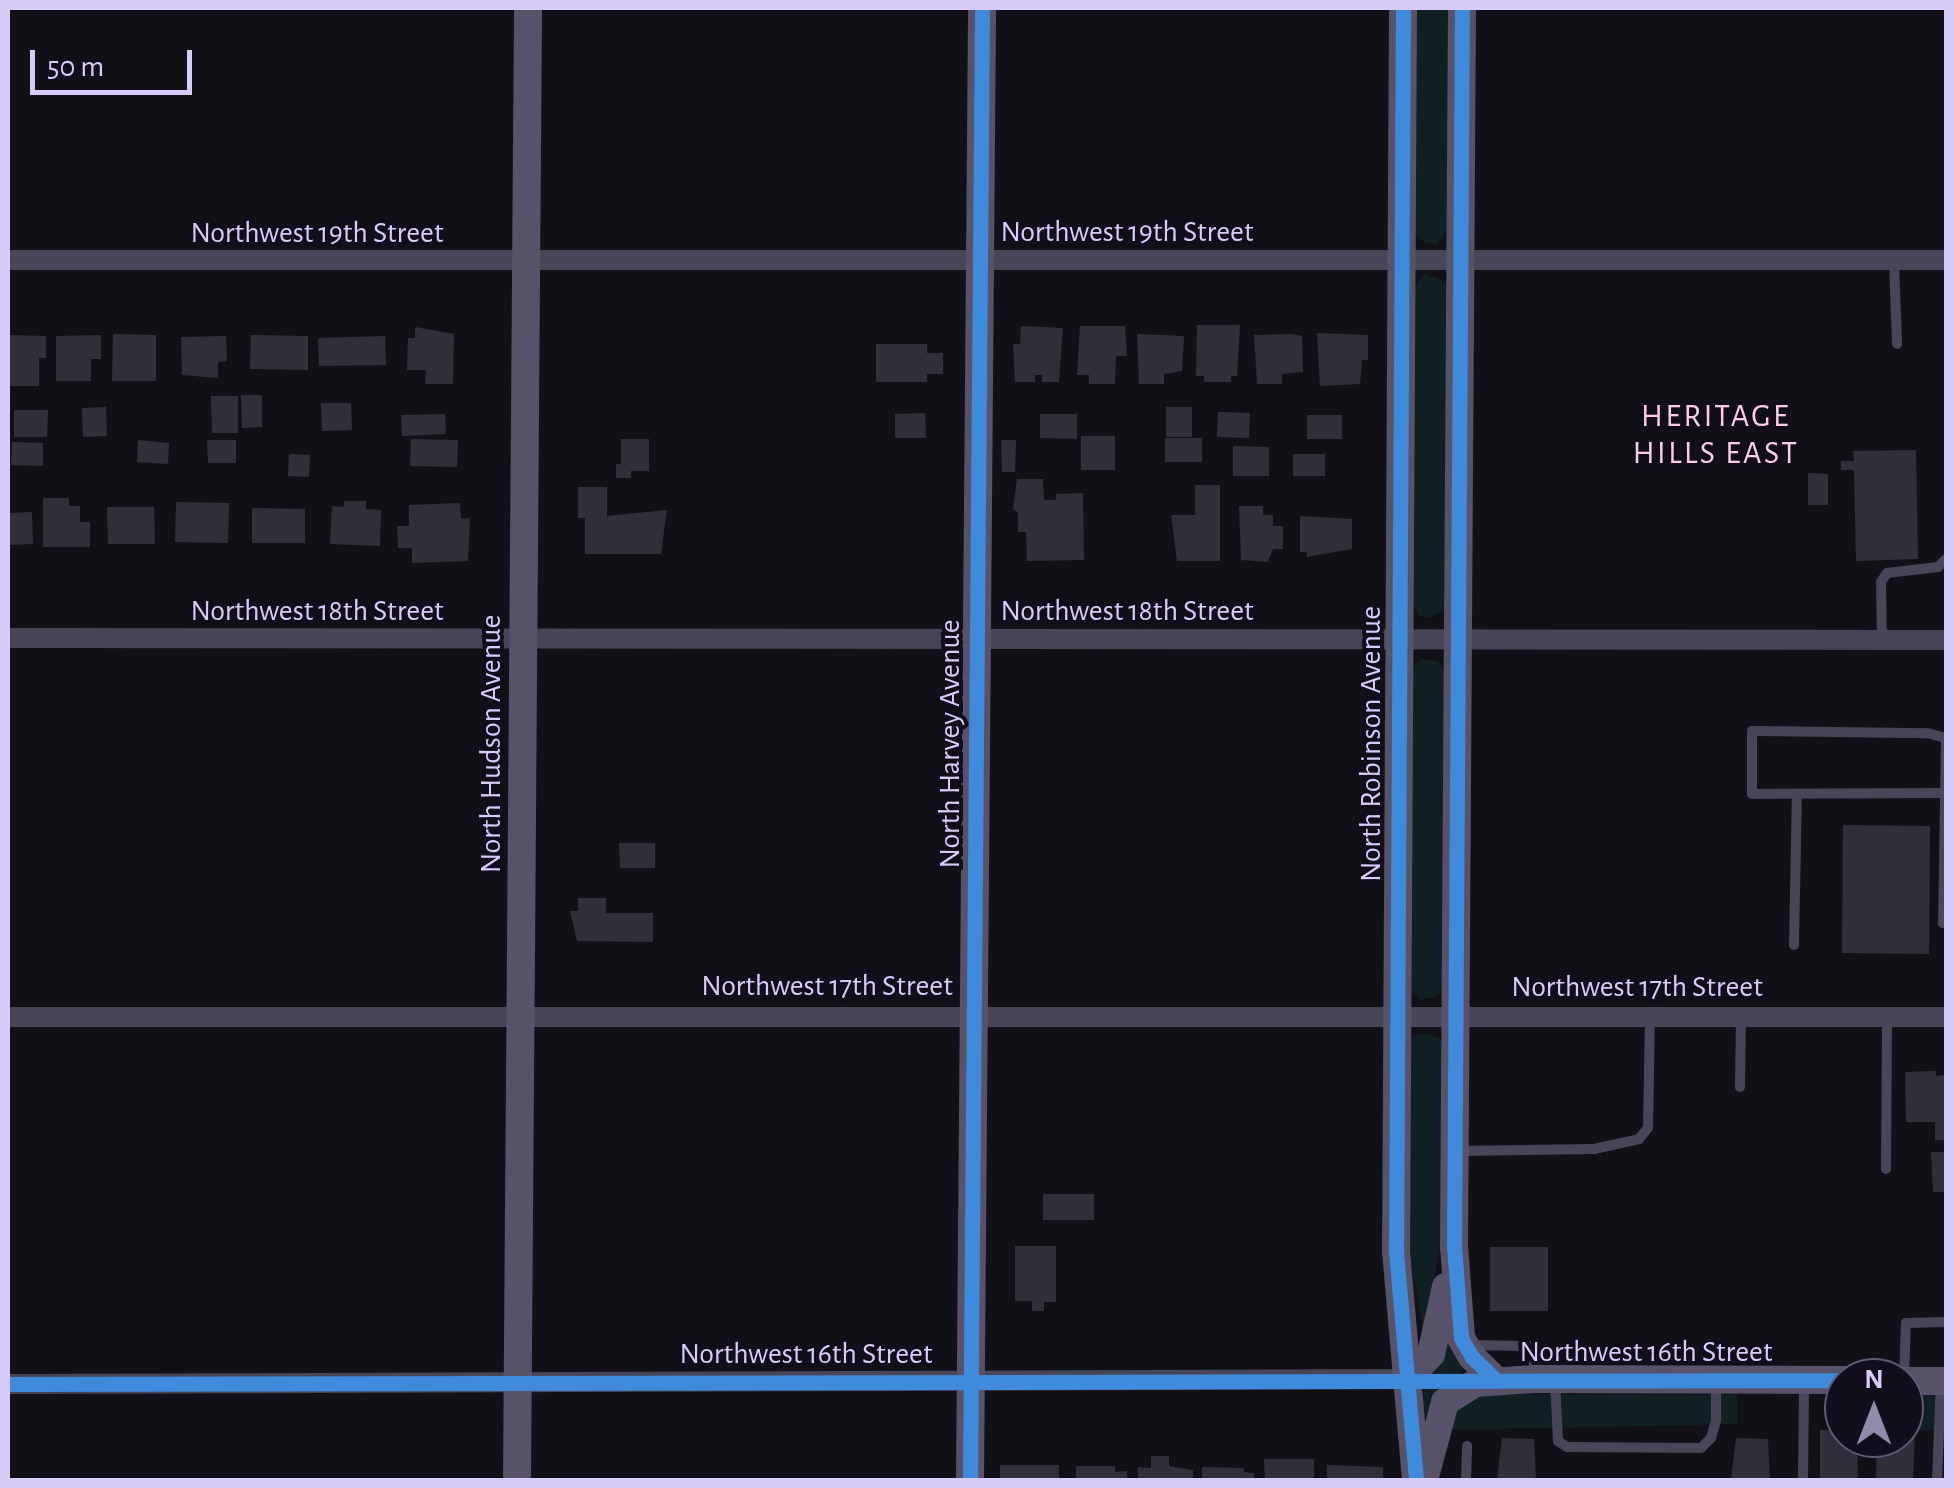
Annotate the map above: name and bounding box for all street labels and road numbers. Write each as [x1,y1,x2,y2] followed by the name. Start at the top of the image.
[1000,214,1254,250] street label: Northwest 19th Street
[190,215,444,251] street label: Northwest 19th Street
[190,593,444,629] street label: Northwest 18th Street
[1000,593,1254,629] street label: Northwest 18th Street
[1353,606,1389,882] street label: North Robinson Avenue
[473,615,509,873] street label: North Hudson Avenue
[932,620,968,868] street label: North Harvey Avenue
[701,968,953,1004] street label: Northwest 17th Street
[1511,969,1763,1005] street label: Northwest 17th Street
[1519,1334,1773,1370] street label: Northwest 16th Street
[679,1336,933,1372] street label: Northwest 16th Street

